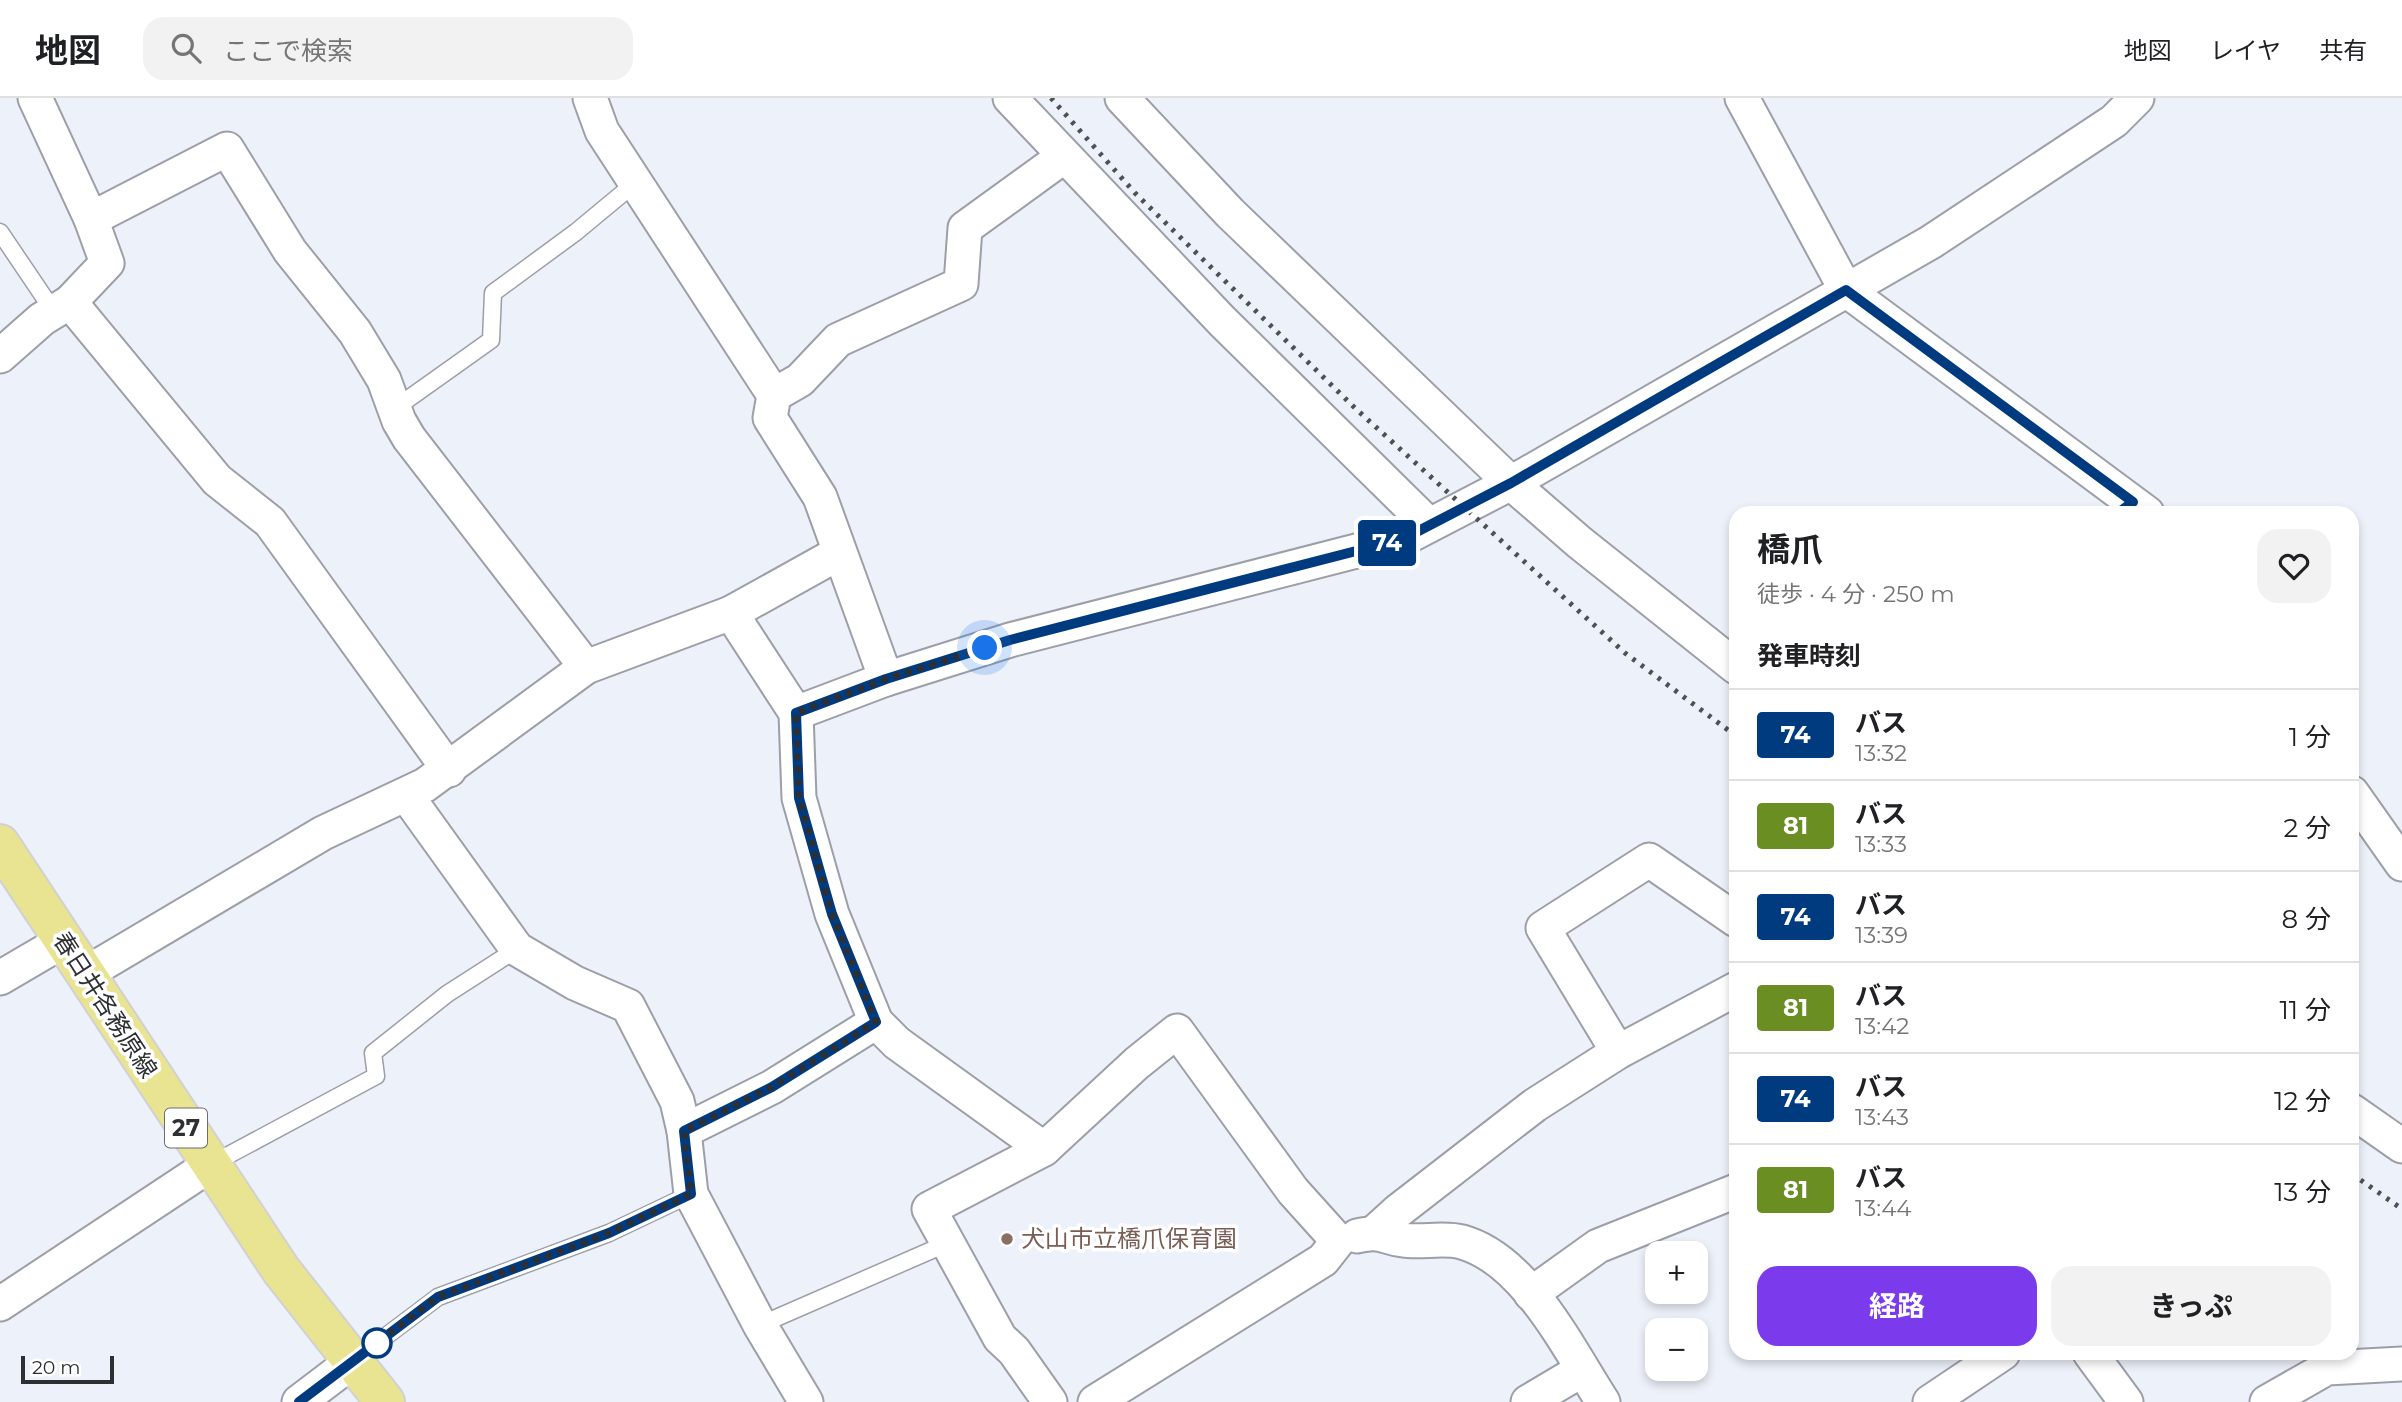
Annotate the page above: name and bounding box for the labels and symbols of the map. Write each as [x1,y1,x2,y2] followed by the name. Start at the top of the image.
[1356,520,1418,566] line badge: 74
[967,630,1002,665] your location
[48,926,163,1083] street label: 春日井各務原線
[165,1108,207,1148] road number: 27
[1021,1224,1237,1253] place label: 犬山市立橋爪保育園
[999,1231,1015,1247] marker: 犬山市立橋爪保育園
[362,1328,392,1358] unlabelled marker
[21,1353,114,1385] scale bar

